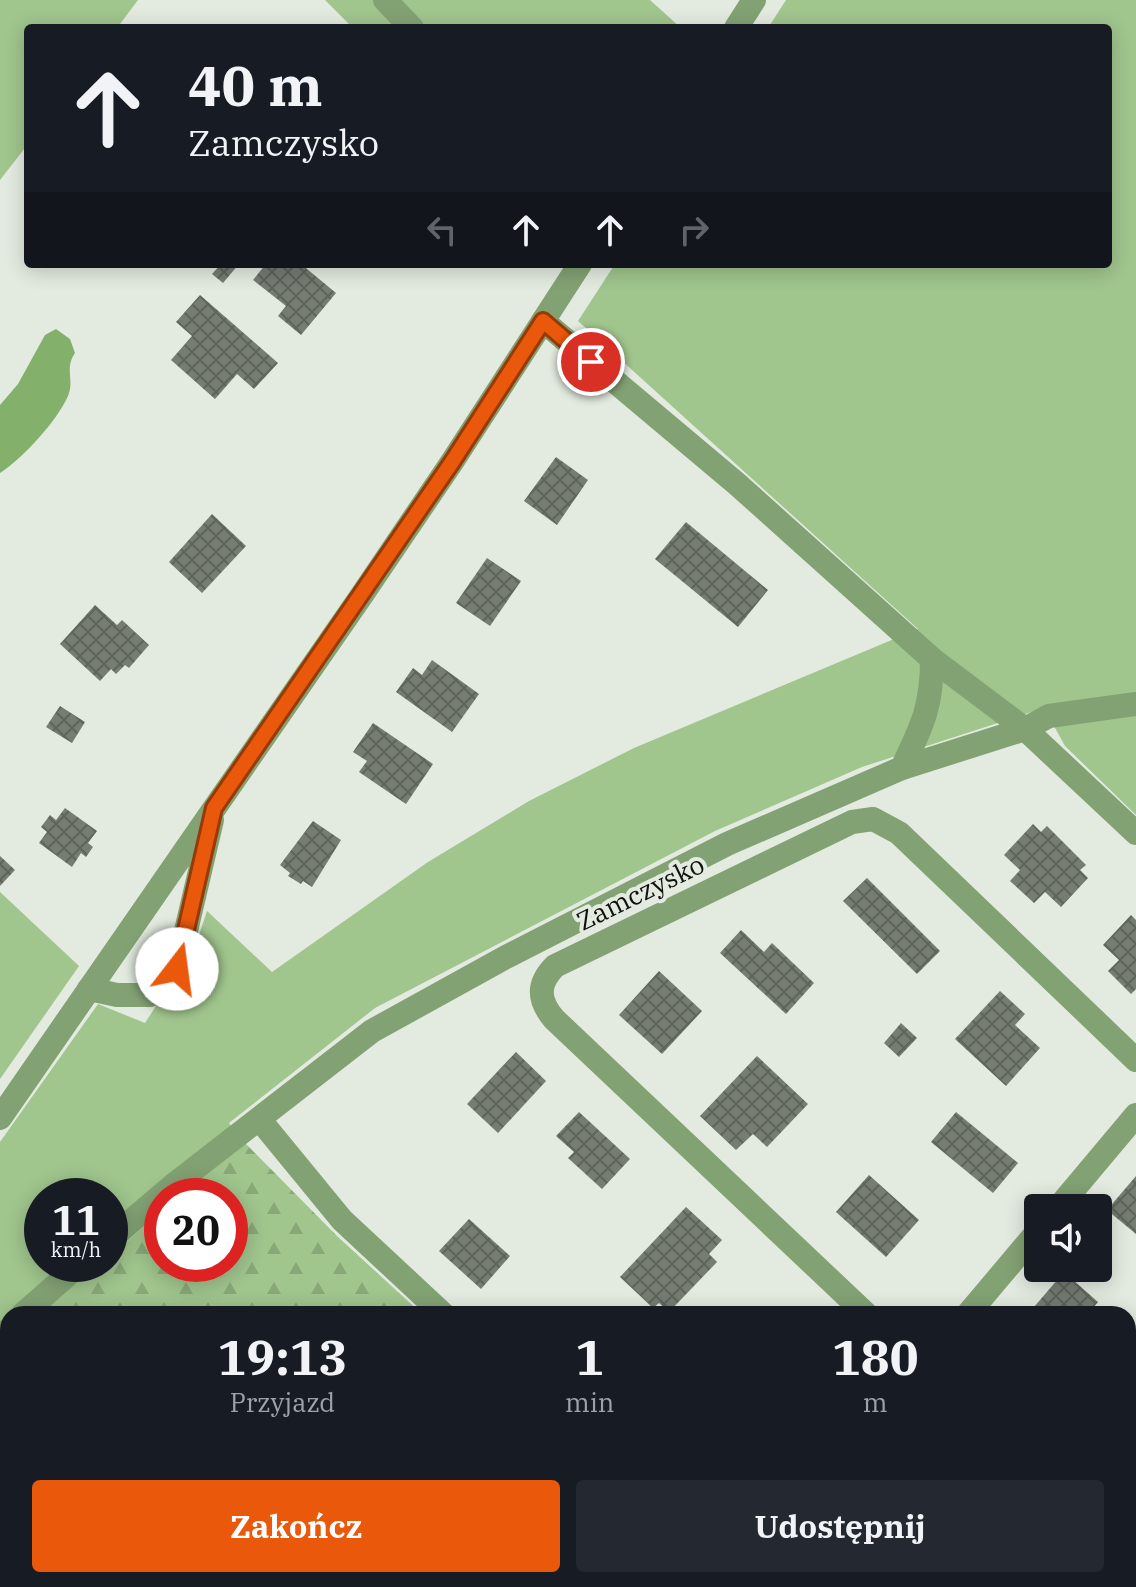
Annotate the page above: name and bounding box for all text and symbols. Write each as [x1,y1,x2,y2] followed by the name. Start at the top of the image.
[188,49,323,121] text: 40 m
[56,56,160,160] icon: ahead
[188,119,379,166] text: Zamczysko
[420,208,464,252] icon: left
[504,208,548,252] icon: ahead
[588,208,632,252] icon: ahead
[672,208,716,252] icon: right
[557,328,625,396] pin
[569,340,613,384] icon: arrive
[571,846,709,938] street label: Zamczysko
[135,927,219,1011] position arrow
[144,1178,248,1282] speed limit sign: 20
[52,1194,100,1246] text: 11
[1024,1194,1112,1282] map controls
[1024,1194,1112,1282] button: sound
[51,1236,101,1263] text: km/h
[218,1326,347,1388] text: 19:13
[575,1326,604,1388] text: 1
[832,1326,918,1388] text: 180
[230,1385,335,1419] text: Przyjazd
[565,1385,614,1419] text: min
[863,1385,888,1419] text: m
[32,1480,560,1572] button: Zakończ
[576,1480,1104,1572] button: Udostępnij

